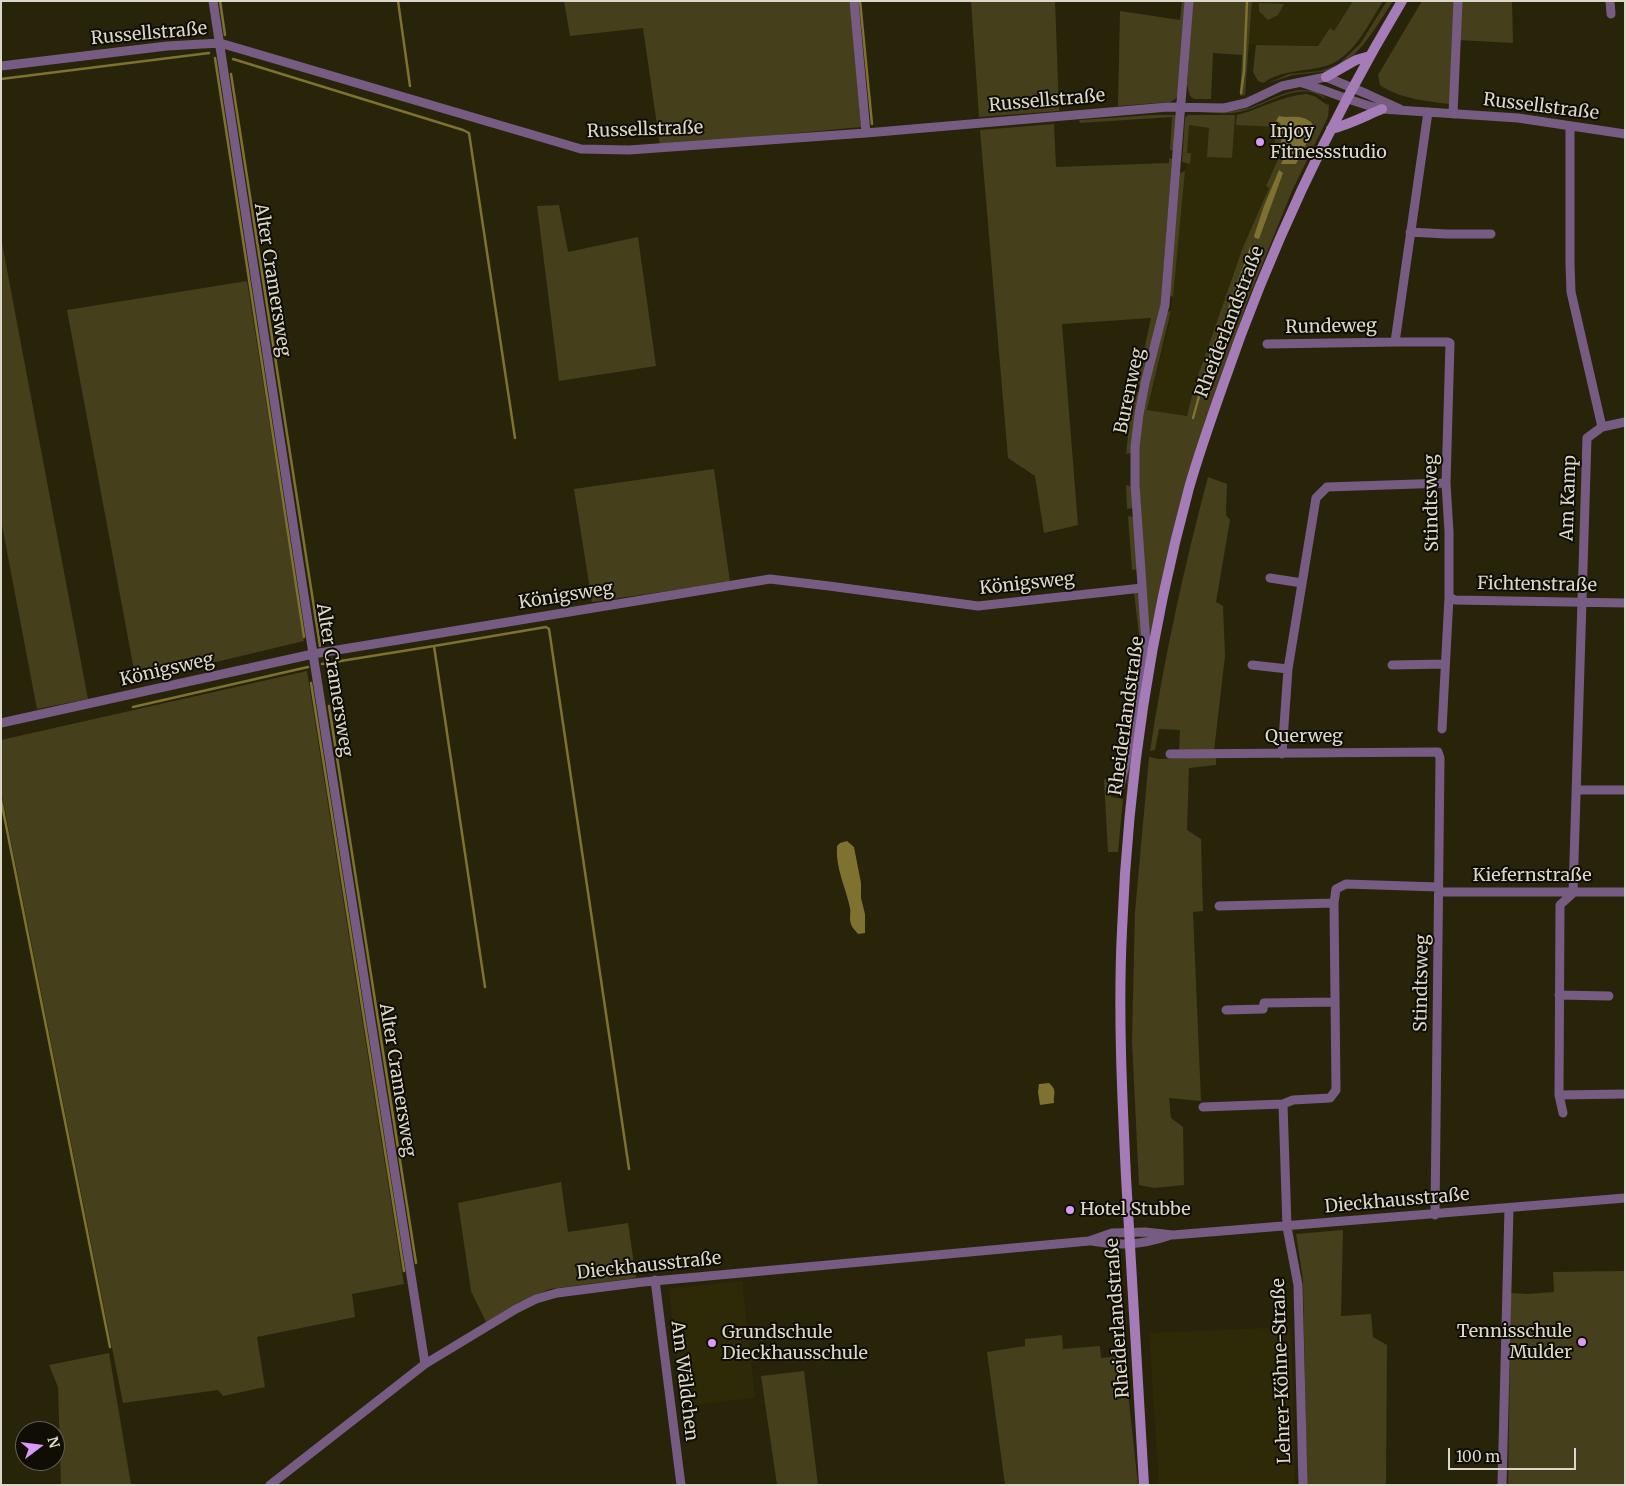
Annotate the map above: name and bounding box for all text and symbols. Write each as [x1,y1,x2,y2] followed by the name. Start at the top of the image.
[90,18,208,50] street label: Russellstraße
[988,85,1106,117] street label: Russellstraße
[1482,89,1600,125] street label: Russellstraße
[586,117,704,143] street label: Russellstraße
[1270,121,1387,163] place label: Injoy Fitnessstudio
[1254,136,1266,148] marker: Injoy Fitnessstudio
[249,202,295,358] street label: Alter Cramersweg
[1191,243,1269,401] street label: Rheiderlandstraße
[1285,315,1377,339] street label: Rundeweg
[1110,346,1150,436] street label: Burenweg
[1420,454,1444,552] street label: Stindtsweg
[1557,455,1581,541] street label: Am Kamp
[978,568,1076,600] street label: Königsweg
[1477,573,1597,597] street label: Fichtenstraße
[517,578,615,614] street label: Königsweg
[311,602,357,758] street label: Alter Cramersweg
[1105,635,1149,797] street label: Rheiderlandstraße
[118,649,216,691] street label: Königsweg
[1265,726,1343,748] street label: Querweg
[1472,865,1592,887] street label: Kiefernstraße
[1410,934,1434,1032] street label: Stindtsweg
[374,1002,420,1158] street label: Alter Cramersweg
[1324,1184,1470,1218] street label: Dieckhausstraße
[1080,1199,1191,1221] place label: Hotel Stubbe
[1064,1204,1076,1216] marker: Hotel Stubbe
[1102,1237,1134,1399] street label: Rheiderlandstraße
[576,1248,722,1284] street label: Dieckhausstraße
[1268,1278,1296,1464] street label: Lehrer-Köhne-Straße
[666,1320,702,1442] street label: Am Wäldchen
[1457,1321,1572,1364] place label: Tennisschule Mulder
[722,1322,868,1365] place label: Grundschule Dieckhausschule
[1576,1336,1588,1348] marker: Tennisschule Mulder
[706,1337,718,1349] marker: Grundschule Dieckhausschule
[15,1421,65,1471] north arrow
[43,1435,64,1450] text: N
[1451,1438,1578,1470] scale bar
[1456,1447,1500,1466] text: 100 m

